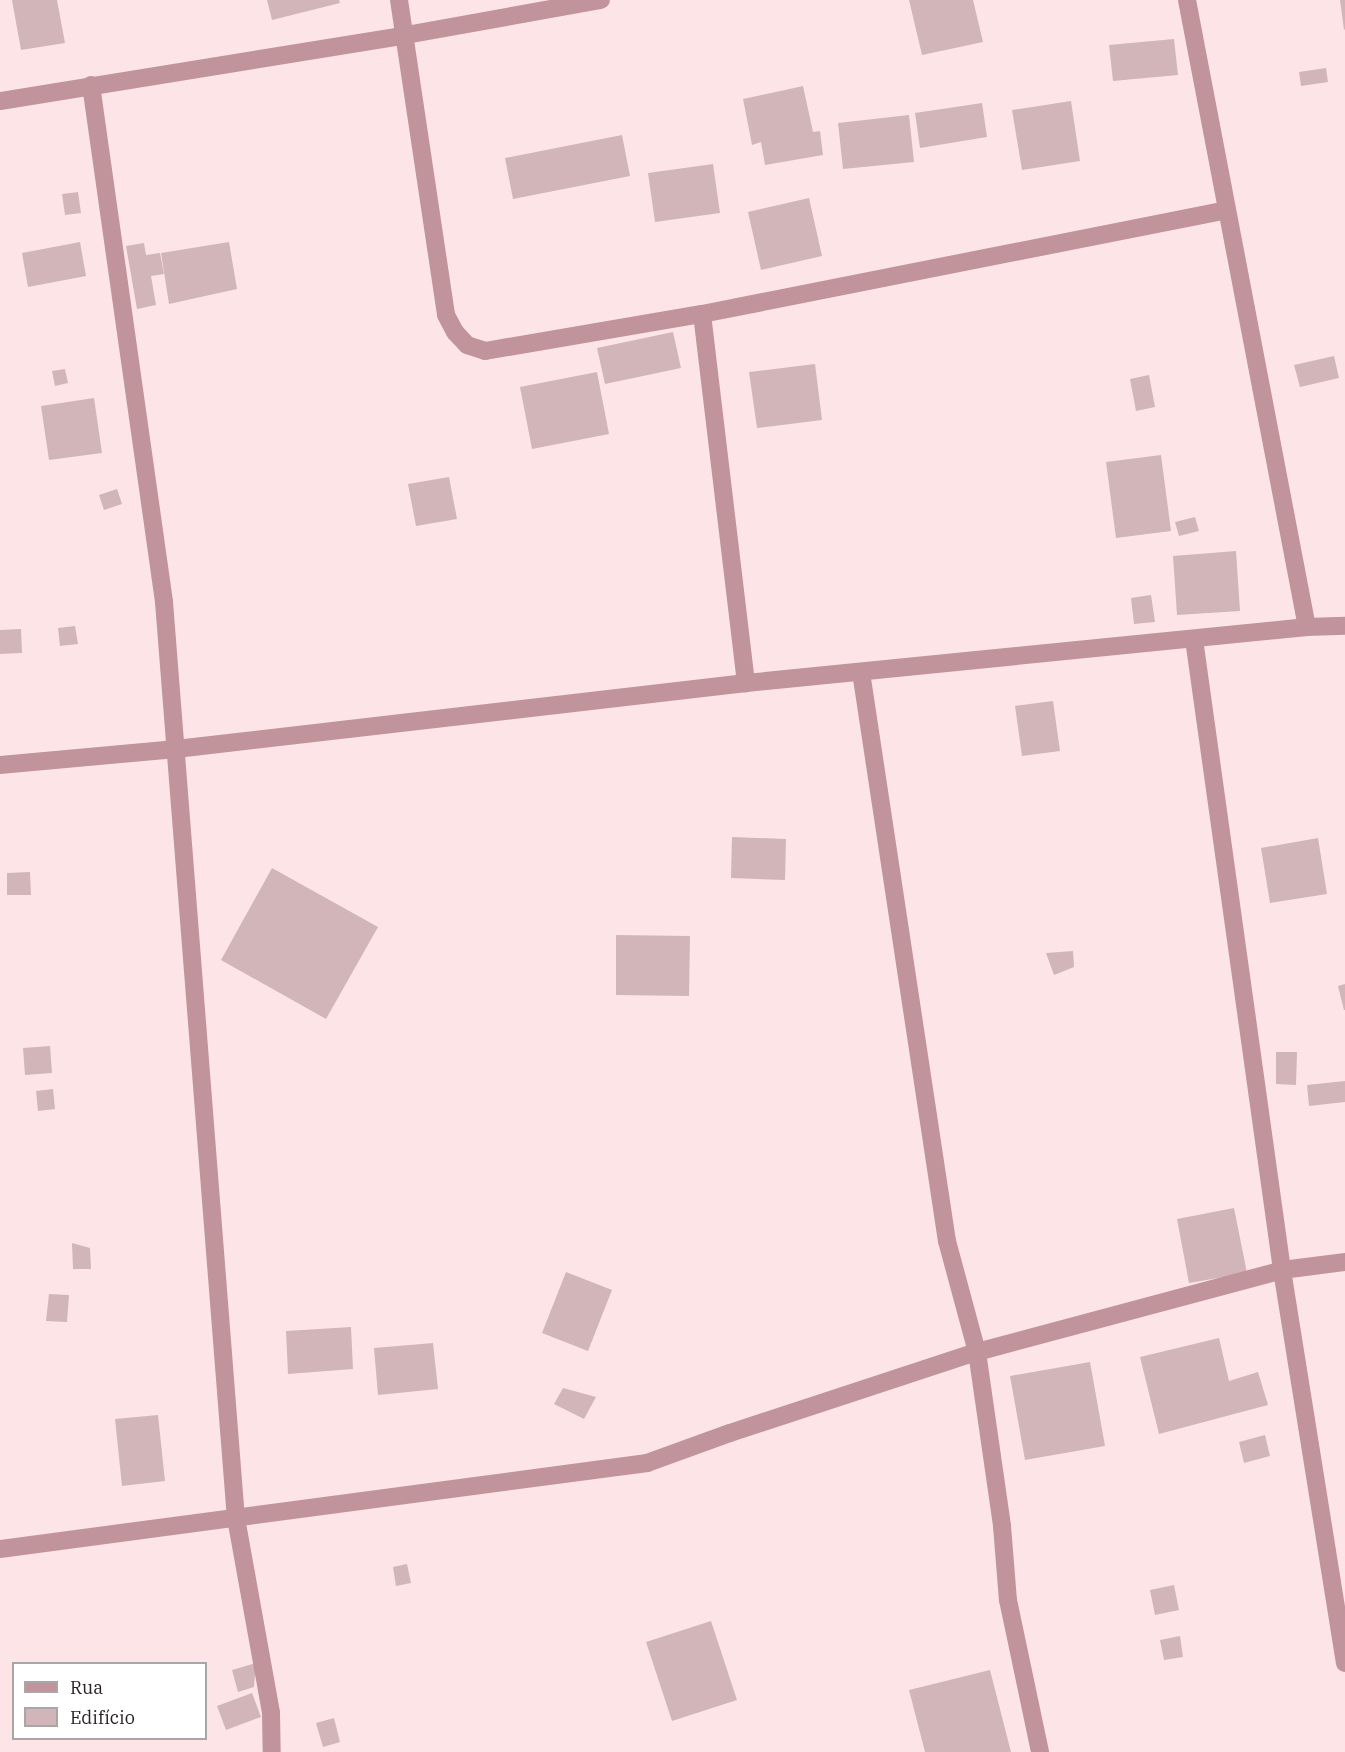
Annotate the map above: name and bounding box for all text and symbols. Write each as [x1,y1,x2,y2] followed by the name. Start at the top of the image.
[12,1662,207,1740] legend
[70,1676,103,1699] text: Rua
[70,1706,135,1729] text: Edifício

